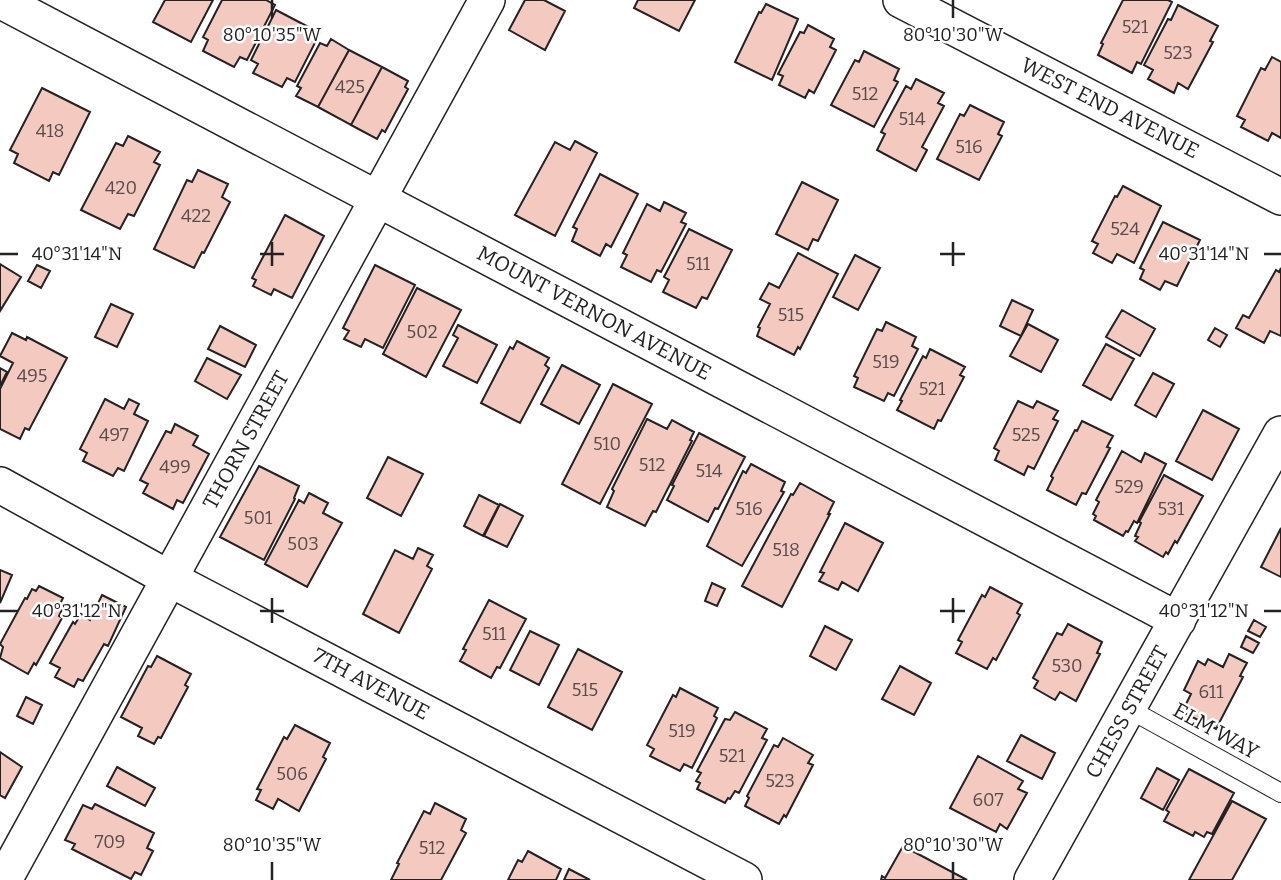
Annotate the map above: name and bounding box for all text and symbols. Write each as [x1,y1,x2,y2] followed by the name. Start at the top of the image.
[1122,16,1149,38] house number: 521
[223,24,322,46] text: 80°10'35"W
[903,24,1004,46] text: 80°10'30"W
[1163,42,1193,64] house number: 523
[1017,52,1203,164] street label: WEST END AVENUE
[335,76,365,98] house number: 425
[852,83,878,105] house number: 512
[898,108,926,130] house number: 514
[36,120,64,142] house number: 418
[955,136,983,158] house number: 516
[105,177,137,199] house number: 420
[181,205,211,227] house number: 422
[1110,218,1140,240] house number: 524
[472,240,716,386] street label: MOUNT VERNON AVENUE
[32,243,122,265] text: 40°31'14"N
[1159,243,1249,265] text: 40°31'14"N
[686,253,711,275] house number: 511
[778,304,804,326] house number: 515
[407,321,437,343] house number: 502
[872,351,900,373] house number: 519
[17,365,47,387] house number: 495
[197,366,295,514] street label: THORN STREET
[919,378,946,400] house number: 521
[99,424,129,446] house number: 497
[1012,424,1040,446] house number: 525
[593,433,621,455] house number: 510
[639,454,665,476] house number: 512
[159,456,191,478] house number: 499
[695,460,723,482] house number: 514
[1114,476,1144,498] house number: 529
[735,498,763,520] house number: 516
[1158,498,1185,520] house number: 531
[244,507,273,529] house number: 501
[287,533,319,555] house number: 503
[772,539,800,561] house number: 518
[32,600,122,622] text: 40°31'12"N
[1159,600,1249,622] text: 40°31'12"N
[482,623,507,645] house number: 511
[1080,641,1174,783] street label: CHESS STREET
[308,642,434,726] street label: 7TH AVENUE
[1052,655,1083,677] house number: 530
[572,679,598,701] house number: 515
[1199,681,1224,703] house number: 611
[1169,697,1264,765] street label: ELM WAY
[668,720,696,742] house number: 519
[719,745,746,767] house number: 521
[276,763,308,785] house number: 506
[765,770,795,792] house number: 523
[972,789,1004,811] house number: 607
[95,831,125,853] house number: 709
[223,834,322,856] text: 80°10'35"W
[903,834,1004,856] text: 80°10'30"W
[419,837,445,859] house number: 512

